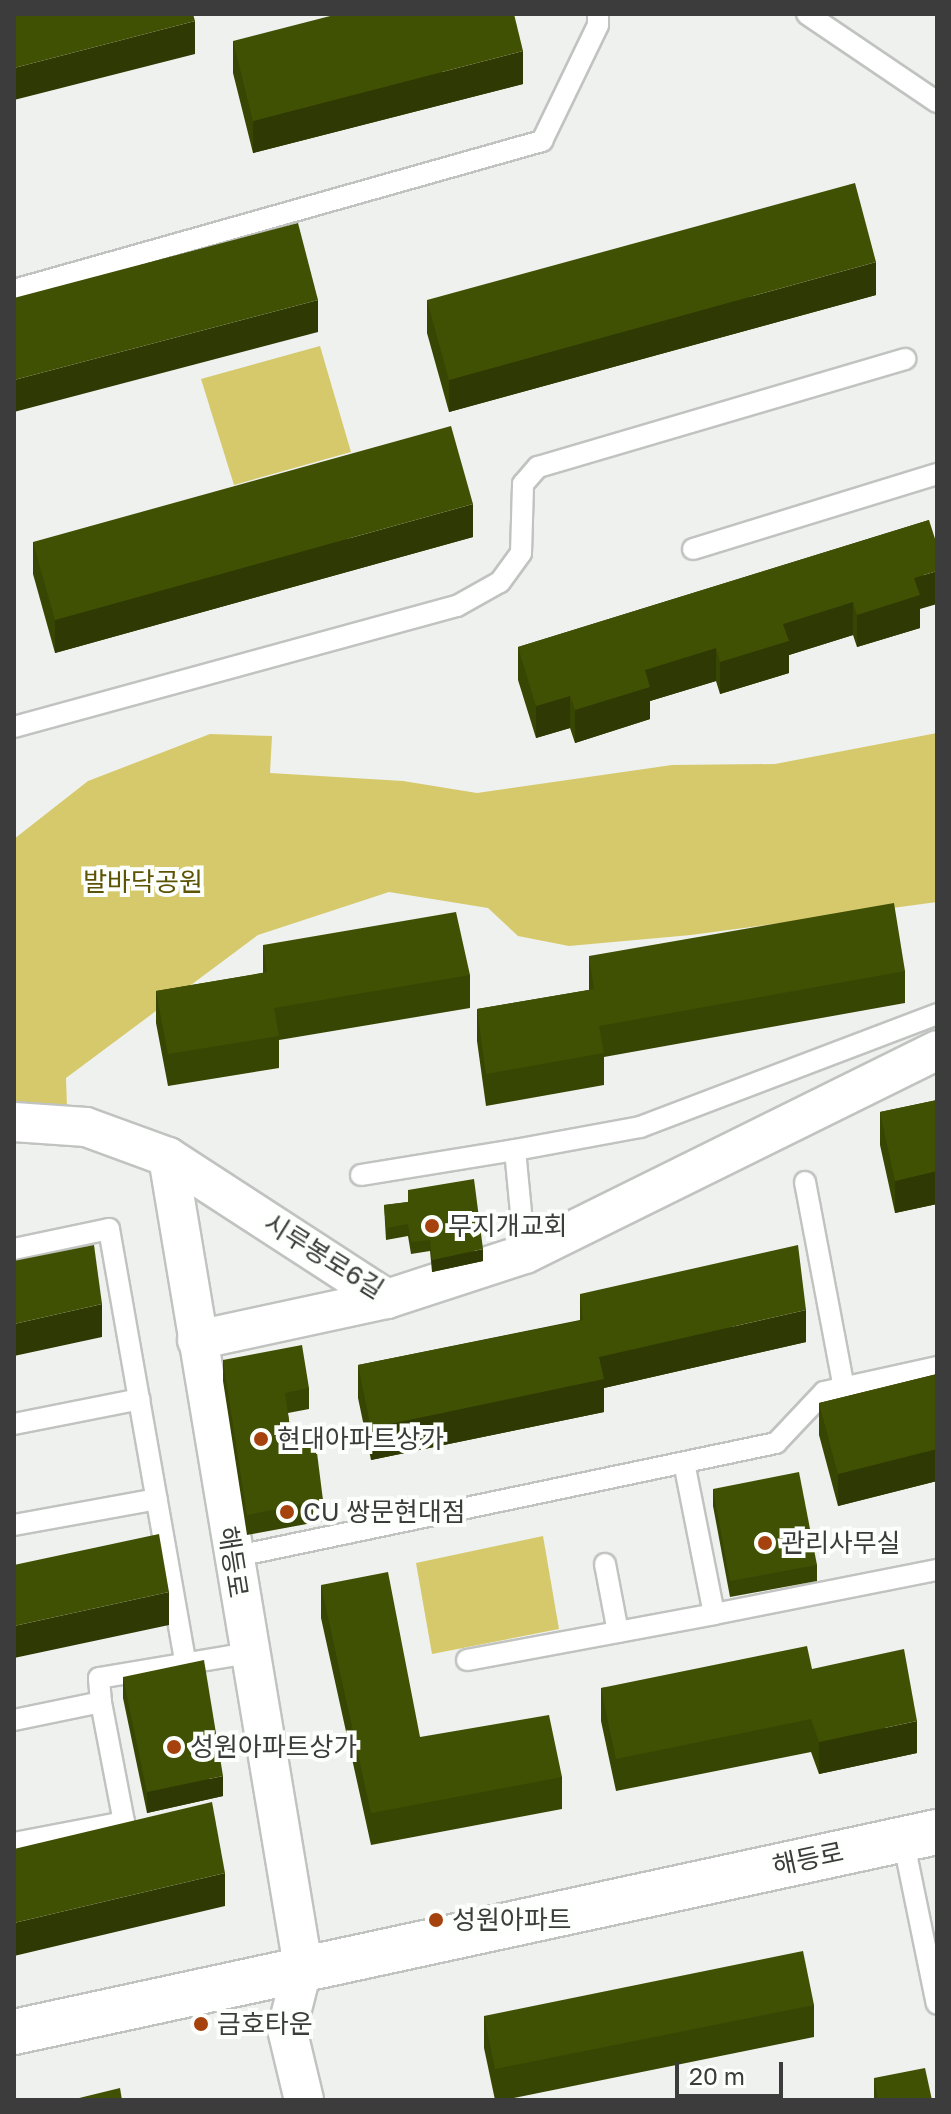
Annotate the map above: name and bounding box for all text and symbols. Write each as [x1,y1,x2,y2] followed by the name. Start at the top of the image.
[83,866,203,898] park label: 발바닥공원
[258,1207,390,1305] street label: 시루봉로6길
[448,1210,568,1242] place label: 무지개교회
[423,1217,441,1235] marker: 무지개교회
[277,1423,444,1455] place label: 현대아파트상가
[252,1430,270,1448] marker: 현대아파트상가
[303,1496,466,1528] place label: CU 쌍문현대점
[278,1503,296,1521] marker: CU 쌍문현대점
[212,1524,254,1600] street label: 해등로
[781,1527,901,1559] place label: 관리사무실
[756,1534,774,1552] marker: 관리사무실
[190,1731,357,1763] place label: 성원아파트상가
[165,1738,183,1756] marker: 성원아파트상가
[770,1836,846,1882] street label: 해등로
[452,1904,572,1936] place label: 성원아파트
[427,1911,445,1929] marker: 성원아파트
[217,2008,313,2040] place label: 금호타운
[192,2015,210,2033] marker: 금호타운
[679,2046,787,2096] scale bar
[689,2061,745,2090] text: 20 m

